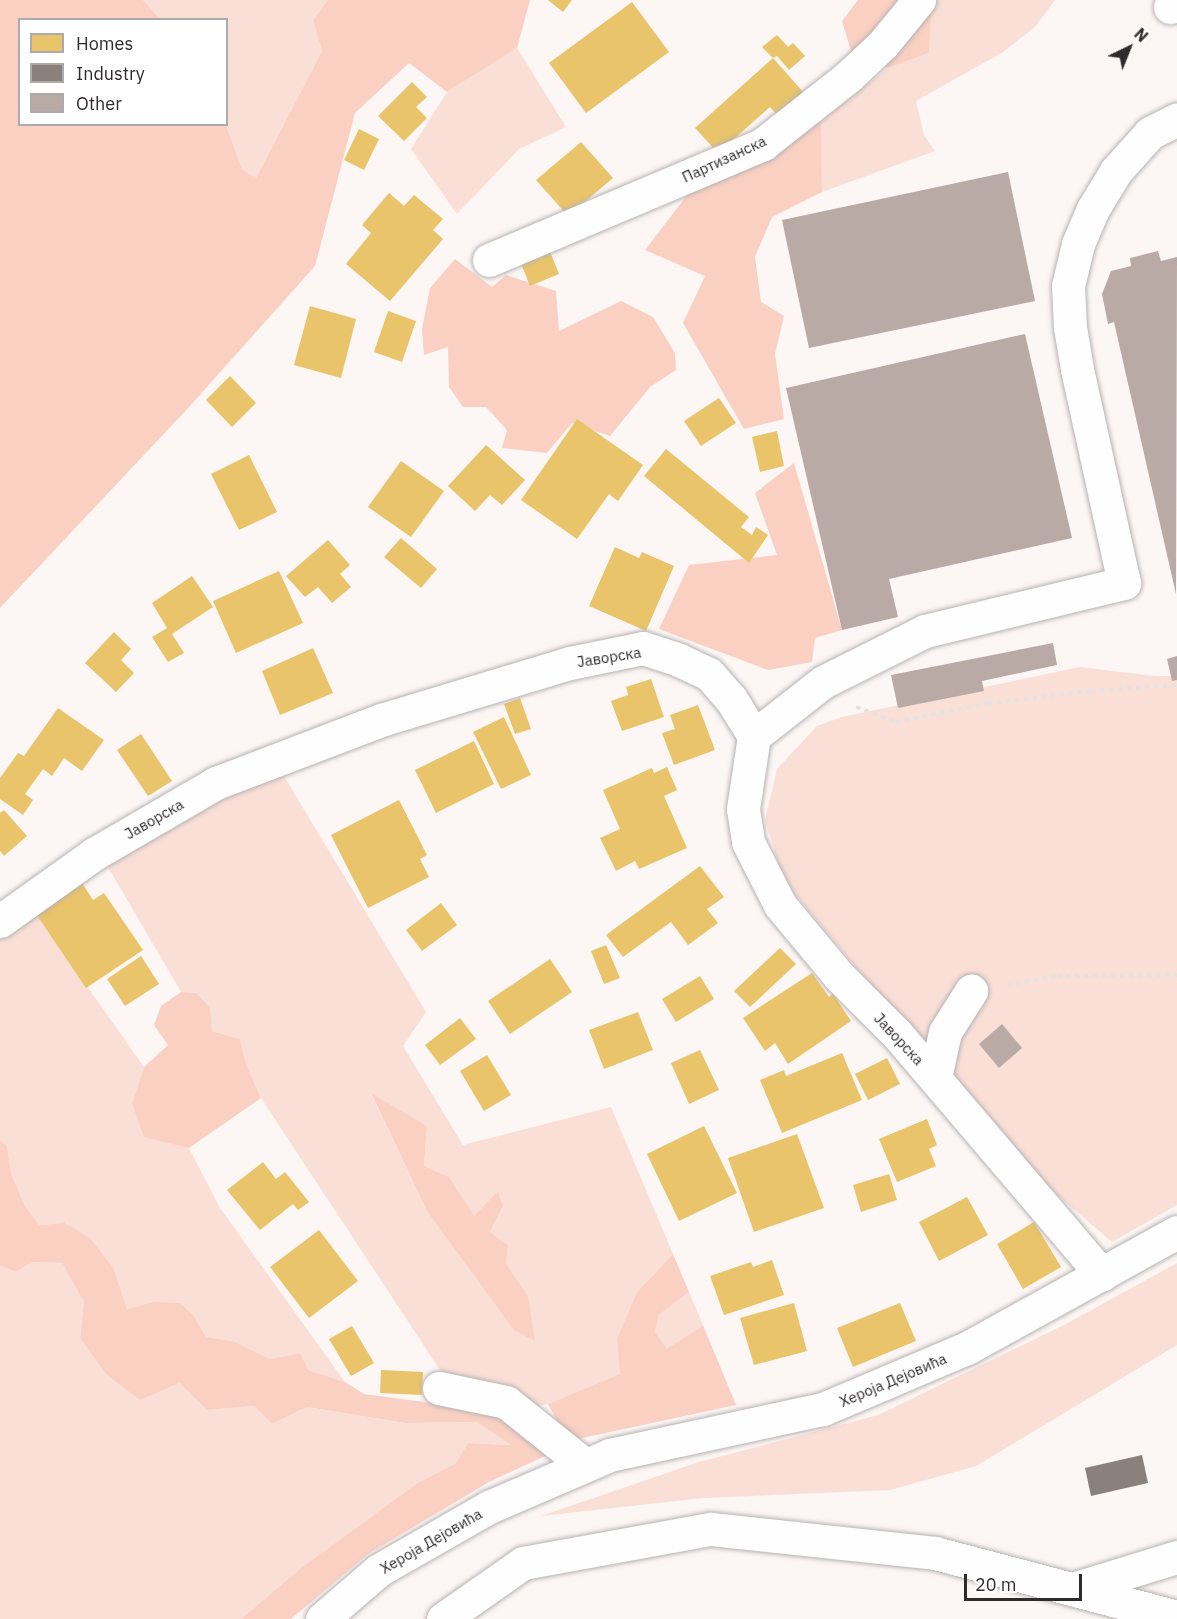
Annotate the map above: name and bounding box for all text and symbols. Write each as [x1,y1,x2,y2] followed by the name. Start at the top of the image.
[18,18,228,126] legend
[1099,18,1159,78] north arrow
[1130,24,1152,46] text: N
[76,32,133,55] text: Homes
[76,62,145,85] text: Industry
[76,92,122,115] text: Other
[679,132,769,186] street label: Партизанска
[576,643,642,671] street label: Јаворска
[121,795,187,843] street label: Јаворска
[870,1009,928,1069] street label: Јаворска
[837,1349,949,1411] street label: Хероја Дејовића
[377,1505,485,1577] street label: Хероја Дејовића
[967,1562,1086,1600] scale bar
[975,1573,1017,1596] text: 20 m

